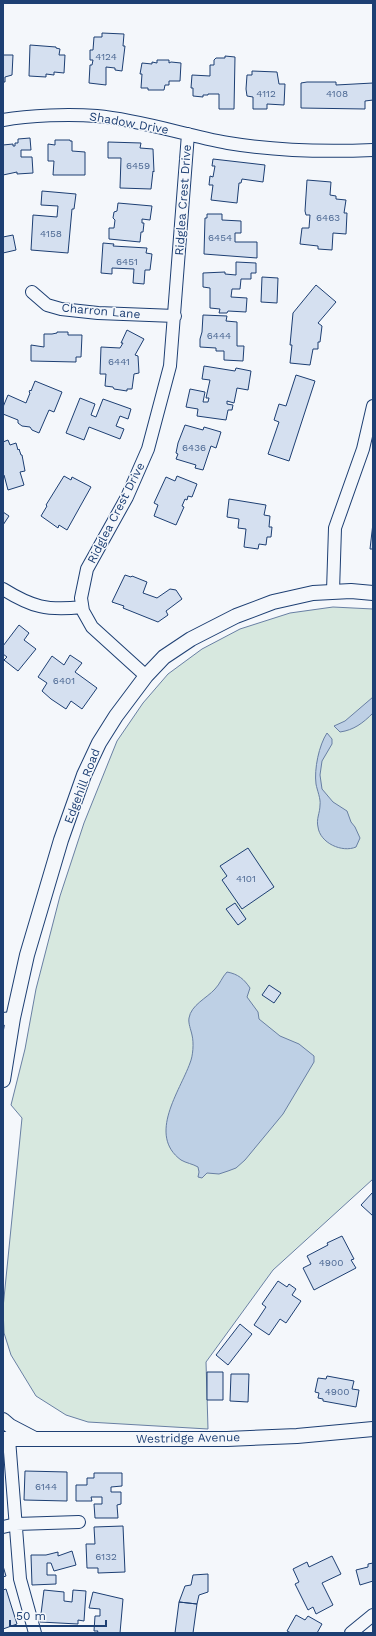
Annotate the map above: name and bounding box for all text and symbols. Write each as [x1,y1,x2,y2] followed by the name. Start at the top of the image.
[95,51,117,62] house number: 4124
[256,88,276,99] house number: 4112
[326,88,348,99] house number: 4108
[88,109,170,137] street label: Shadow Drive
[172,144,194,256] street label: Ridglea Crest Drive
[126,160,150,171] house number: 6459
[316,212,340,223] house number: 6463
[40,228,62,239] house number: 4158
[208,232,232,243] house number: 6454
[116,256,138,267] house number: 6451
[61,301,141,321] street label: Charron Lane
[207,330,231,341] house number: 6444
[108,356,130,367] house number: 6441
[182,442,206,453] house number: 6436
[84,460,148,566] street label: Ridglea Crest Drive
[53,675,75,686] house number: 6401
[61,747,103,825] street label: Edgehill Road
[236,873,256,884] house number: 4101
[319,1257,343,1268] house number: 4900
[325,1386,349,1397] house number: 4900
[136,1430,240,1446] street label: Westridge Avenue
[35,1481,57,1492] house number: 6144
[95,1551,117,1562] house number: 6132
[10,1602,106,1628] scale bar
[16,1609,46,1623] text: 50 m

